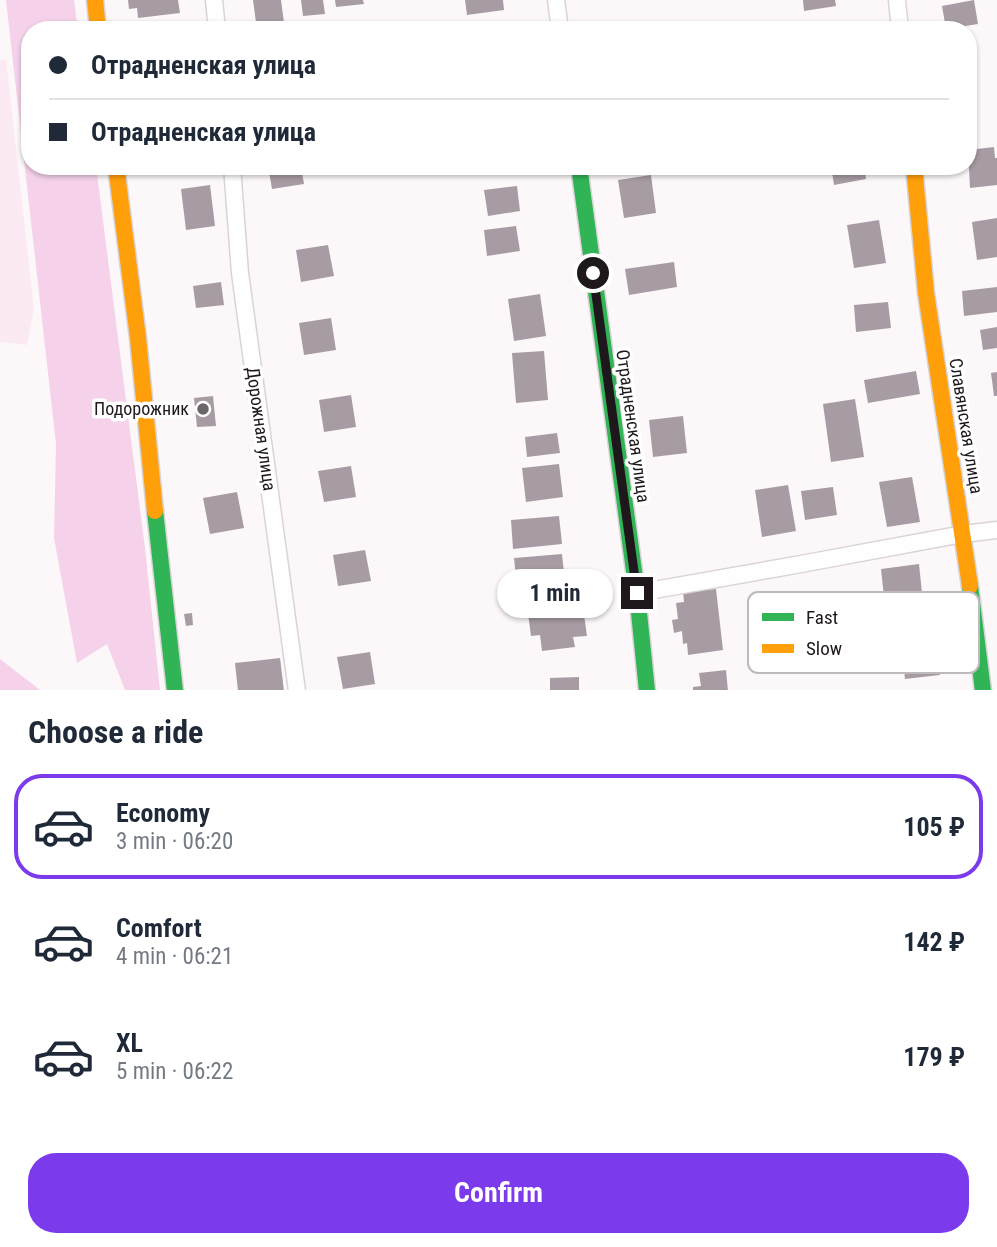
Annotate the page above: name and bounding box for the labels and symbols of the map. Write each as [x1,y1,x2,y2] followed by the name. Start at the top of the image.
[577,257,609,289] route start
[612,348,655,504] street label: Отрадненская улица
[945,357,988,495] street label: Славянская улица
[242,366,281,492] street label: Дорожная улица
[94,398,189,419] place label: Подорожник
[195,401,211,417] marker: Подорожник
[497,568,612,618] callout: 1 min
[621,577,653,609] route end
[748,592,979,673] legend
[806,606,838,629] text: Fast
[806,637,842,660] text: Slow

